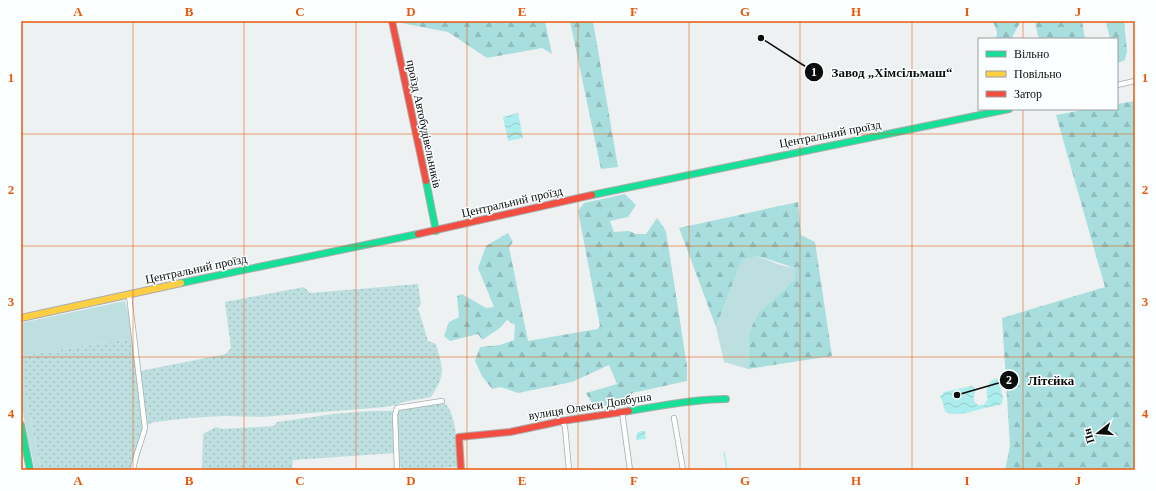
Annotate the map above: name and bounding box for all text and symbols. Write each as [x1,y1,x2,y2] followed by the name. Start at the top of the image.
[73,4,83,19] text: A
[185,4,194,19] text: B
[295,4,305,19] text: C
[406,4,416,19] text: D
[518,4,526,19] text: E
[630,4,638,19] text: F
[740,4,750,19] text: G
[851,4,861,19] text: H
[964,4,970,19] text: I
[1075,4,1082,19] text: J
[978,38,1118,110] legend
[1014,47,1049,61] text: Вільно
[404,59,445,190] street label: проїзд Автобудівельників
[804,59,961,84] callout: Завод „Хімсільмаш“
[811,65,817,79] text: 1
[832,65,953,80] text: Завод „Хімсільмаш“
[1014,67,1062,81] text: Повільно
[8,70,14,85] text: 1
[1142,70,1148,85] text: 1
[1014,87,1042,101] text: Затор
[778,117,882,151] street label: Центральний проїзд
[8,182,14,197] text: 2
[1142,182,1148,197] text: 2
[460,184,564,220] street label: Центральний проїзд
[144,251,248,287] street label: Центральний проїзд
[8,294,15,309] text: 3
[1142,294,1149,309] text: 3
[999,367,1082,392] callout: Літєйка
[1006,373,1012,387] text: 2
[1028,373,1075,388] text: Літєйка
[528,389,653,423] street label: вулиця Олекси Довбуша
[8,406,15,421] text: 4
[1142,406,1149,421] text: 4
[1078,413,1118,453] north arrow
[1080,426,1096,445] text: Пн
[73,473,83,488] text: A
[185,473,194,488] text: B
[295,473,305,488] text: C
[406,473,416,488] text: D
[518,473,526,488] text: E
[630,473,638,488] text: F
[740,473,750,488] text: G
[851,473,861,488] text: H
[964,473,970,488] text: I
[1075,473,1082,488] text: J

